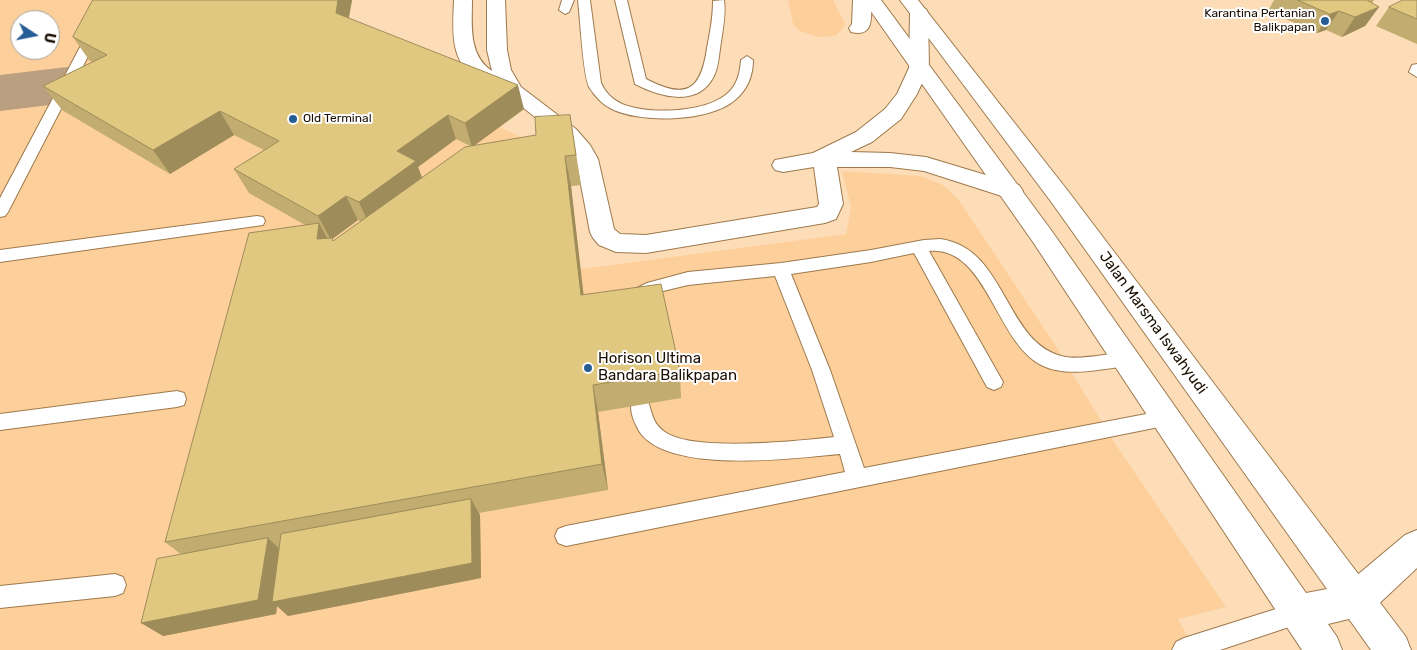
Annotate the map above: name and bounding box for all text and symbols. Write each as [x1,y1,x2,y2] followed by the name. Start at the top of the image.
[1204,7,1315,35] place label: Karantina Pertanian Balikpapan
[10,10,60,60] north arrow
[1319,15,1331,27] marker: Karantina Pertanian Balikpapan
[40,31,59,44] text: U
[303,112,372,126] place label: Old Terminal
[287,113,299,125] marker: Old Terminal
[1095,248,1211,398] street label: Jalan Marsma Iswahyudi
[598,350,737,385] place label: Horison Ultima Bandara Balikpapan
[582,362,594,374] marker: Horison Ultima Bandara Balikpapan

